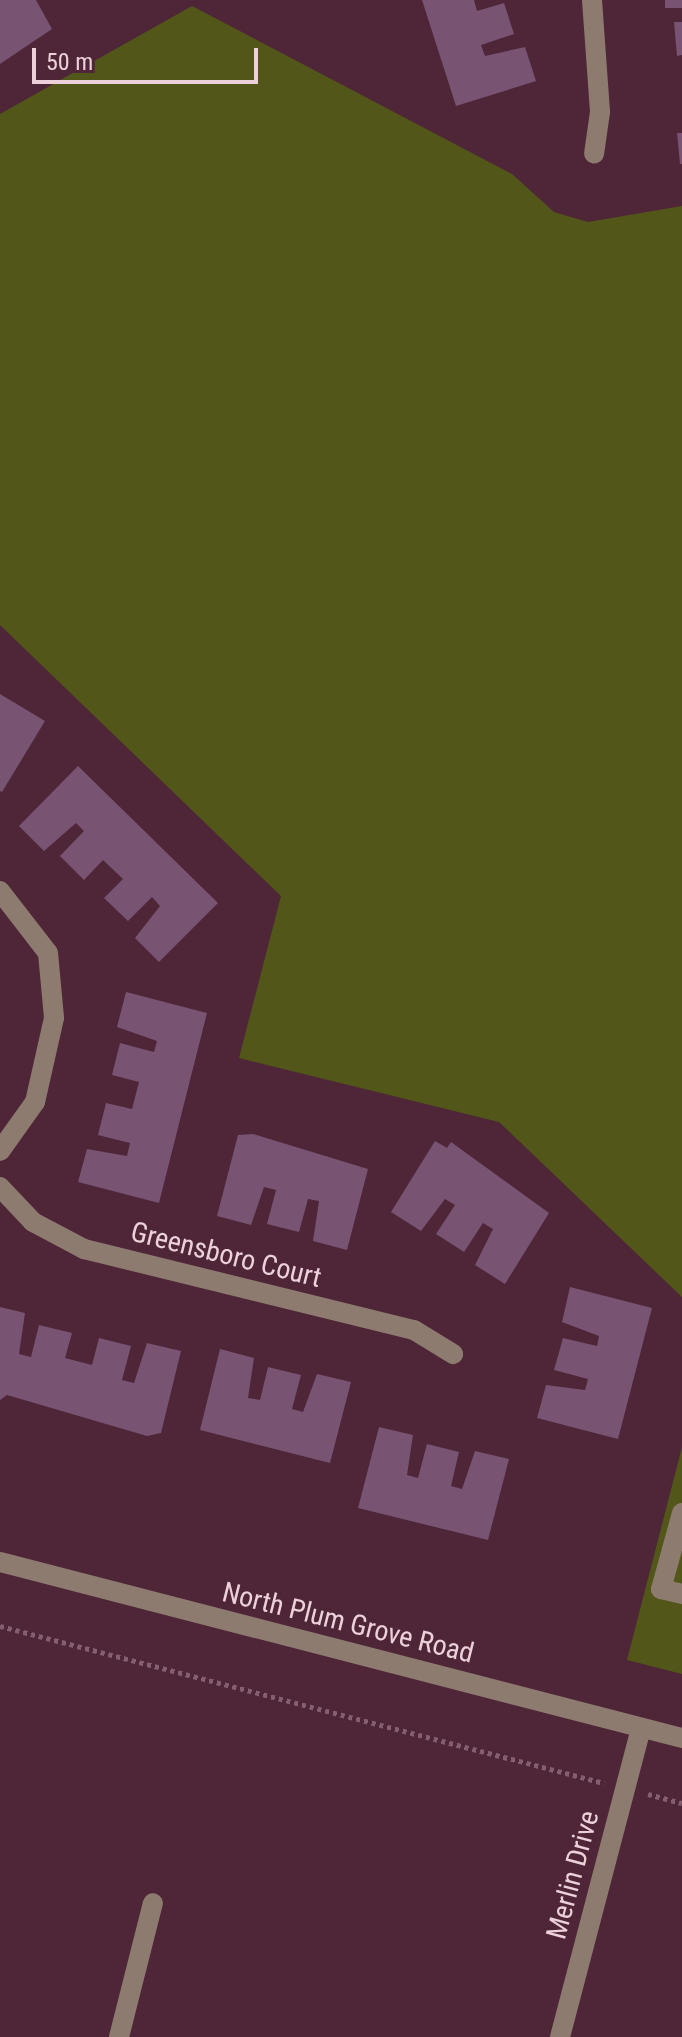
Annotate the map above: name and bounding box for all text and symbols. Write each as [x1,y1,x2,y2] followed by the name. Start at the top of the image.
[36,32,262,82] scale bar
[46,48,93,76] text: 50 m
[127,1215,325,1295] street label: Greensboro Court
[219,1575,477,1671] street label: North Plum Grove Road
[540,1807,606,1943] street label: Merlin Drive

